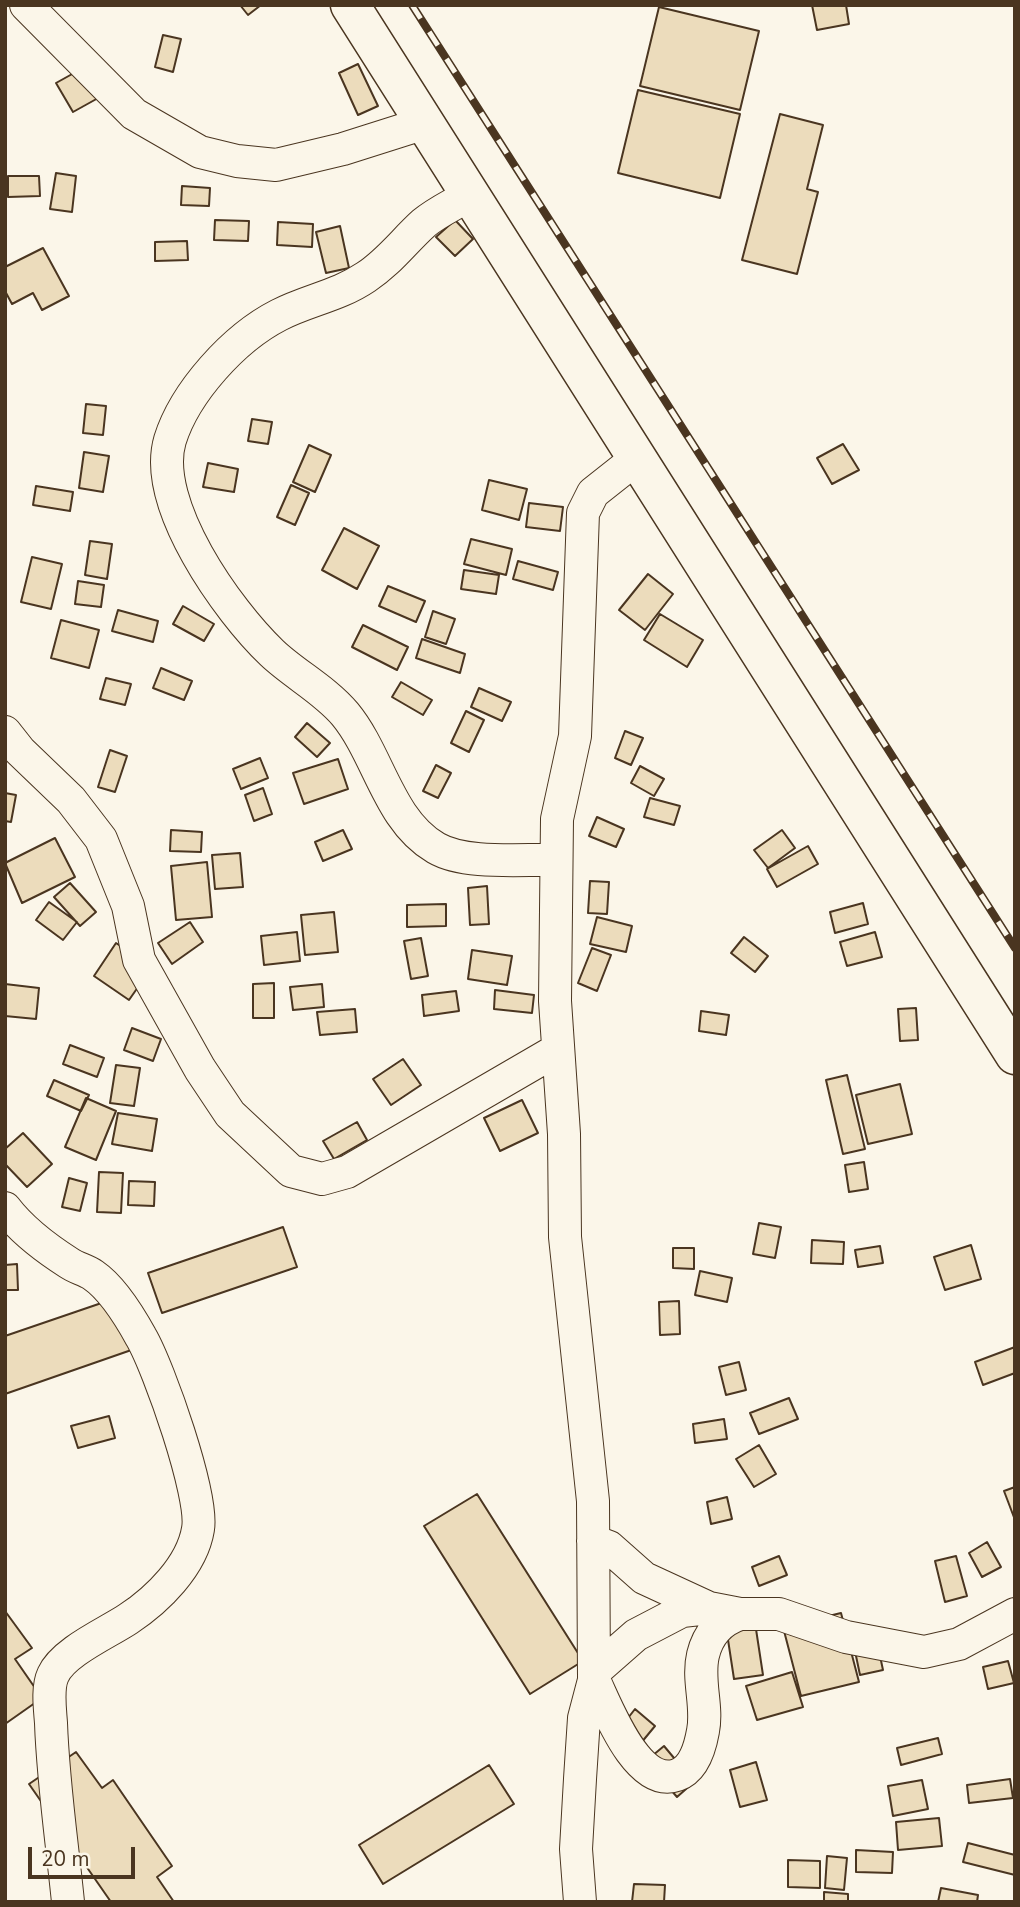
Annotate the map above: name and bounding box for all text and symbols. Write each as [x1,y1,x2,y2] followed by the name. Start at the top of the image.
[32,1834,138,1878] scale bar
[41,1845,90,1873] text: 20 m

